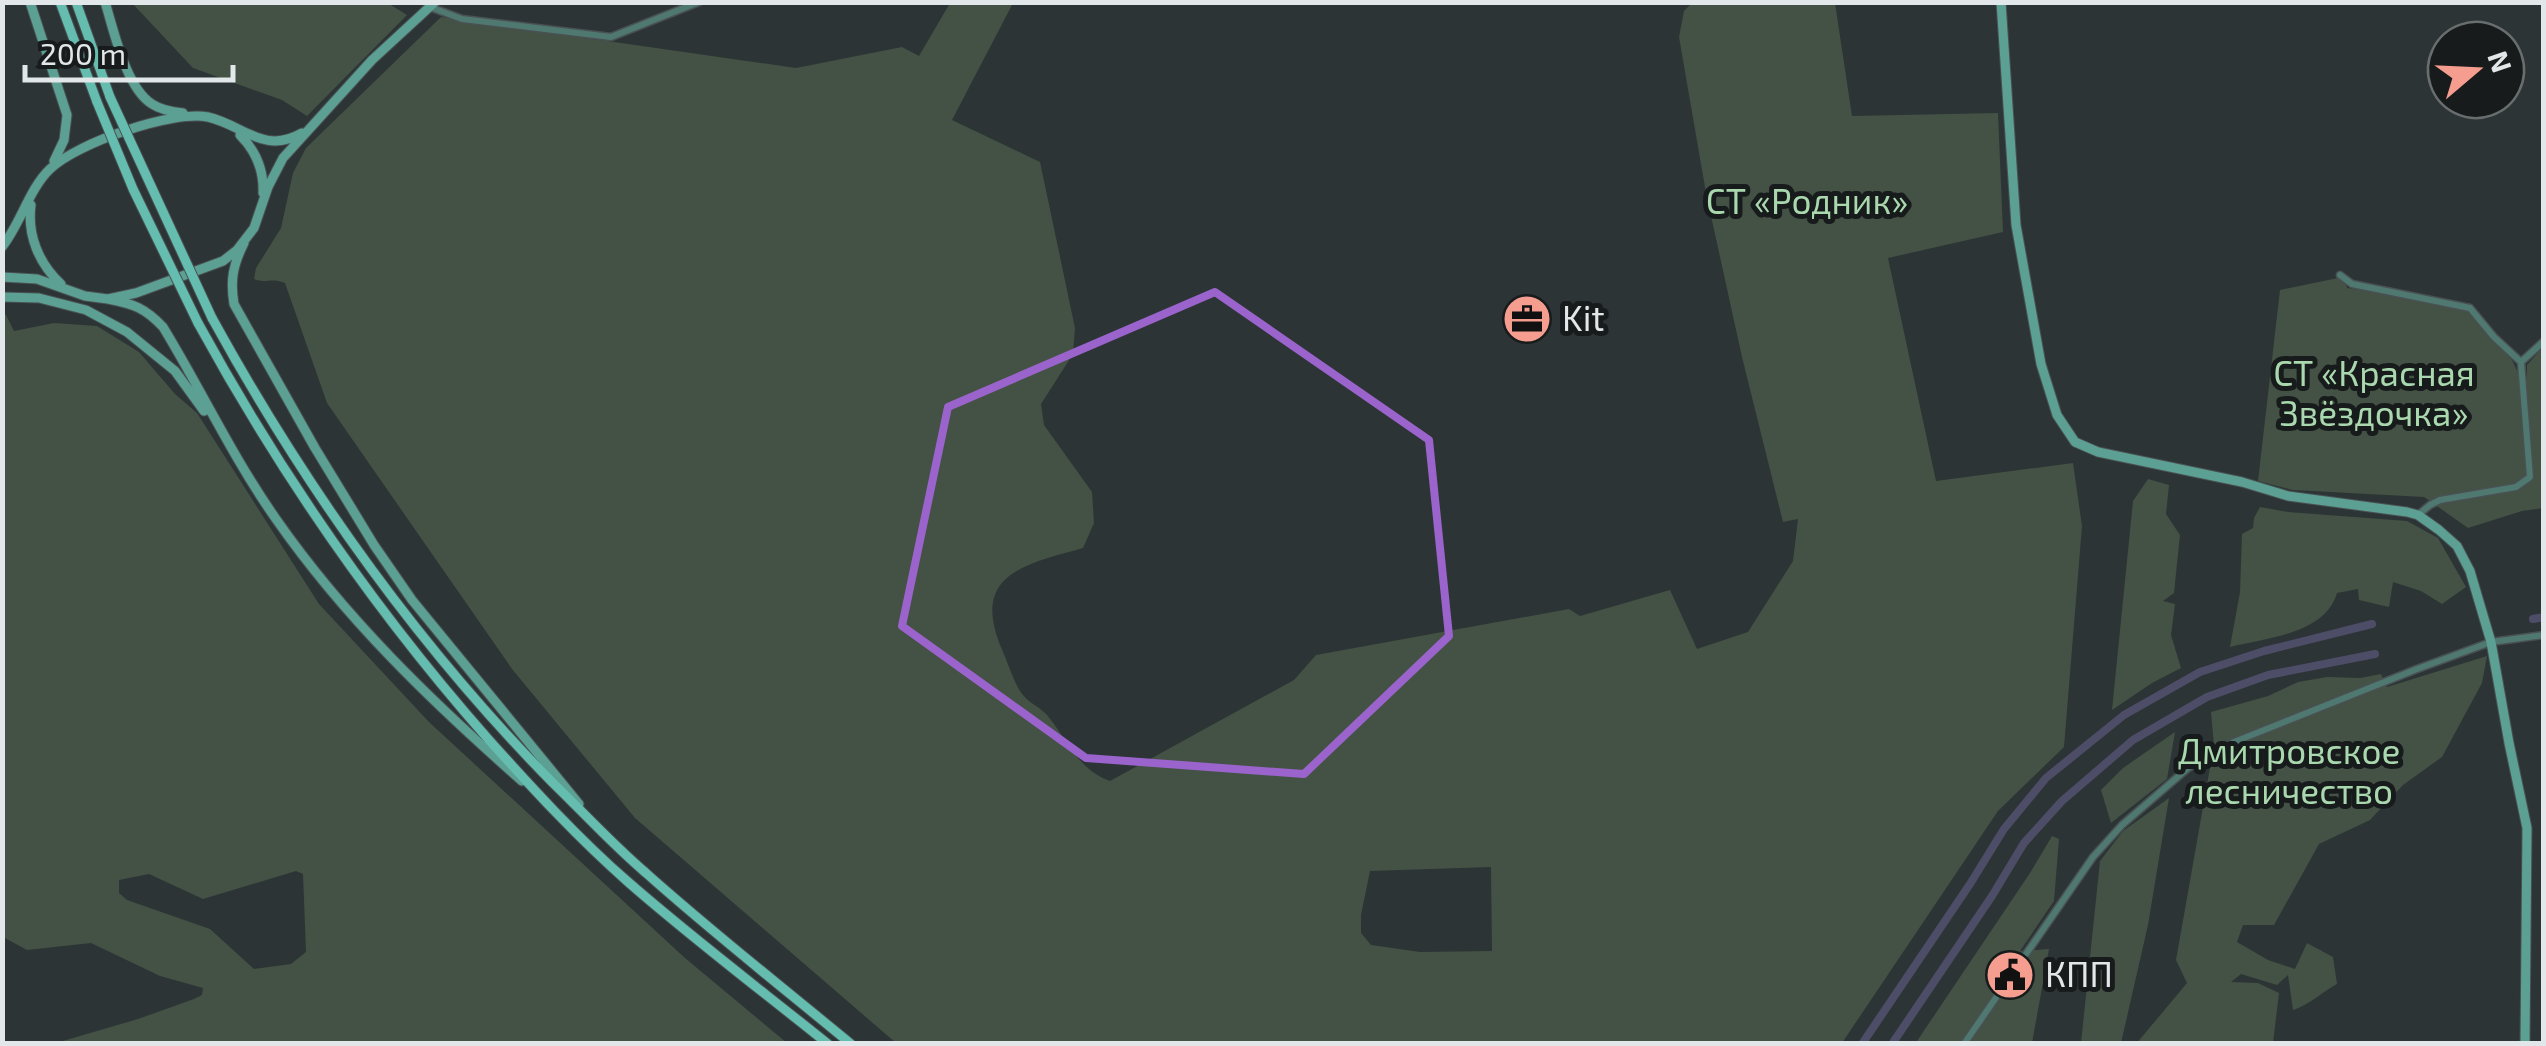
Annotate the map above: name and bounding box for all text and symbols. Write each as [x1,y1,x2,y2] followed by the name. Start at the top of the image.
[25,20,232,82] scale bar
[2426,20,2526,120] north arrow
[40,35,126,71] text: 200 m
[2481,46,2520,77] text: N
[1706,179,1908,221] park label: СТ «Родник»
[1501,293,1553,345] office icon: Kit
[1562,296,1605,338] place label: Kit
[2273,351,2475,433] park label: СТ «Красная Звёздочка»
[2178,729,2400,811] park label: Дмитровское лесничество
[1984,949,2036,1001] public building icon: КПП
[2045,952,2113,994] place label: КПП

